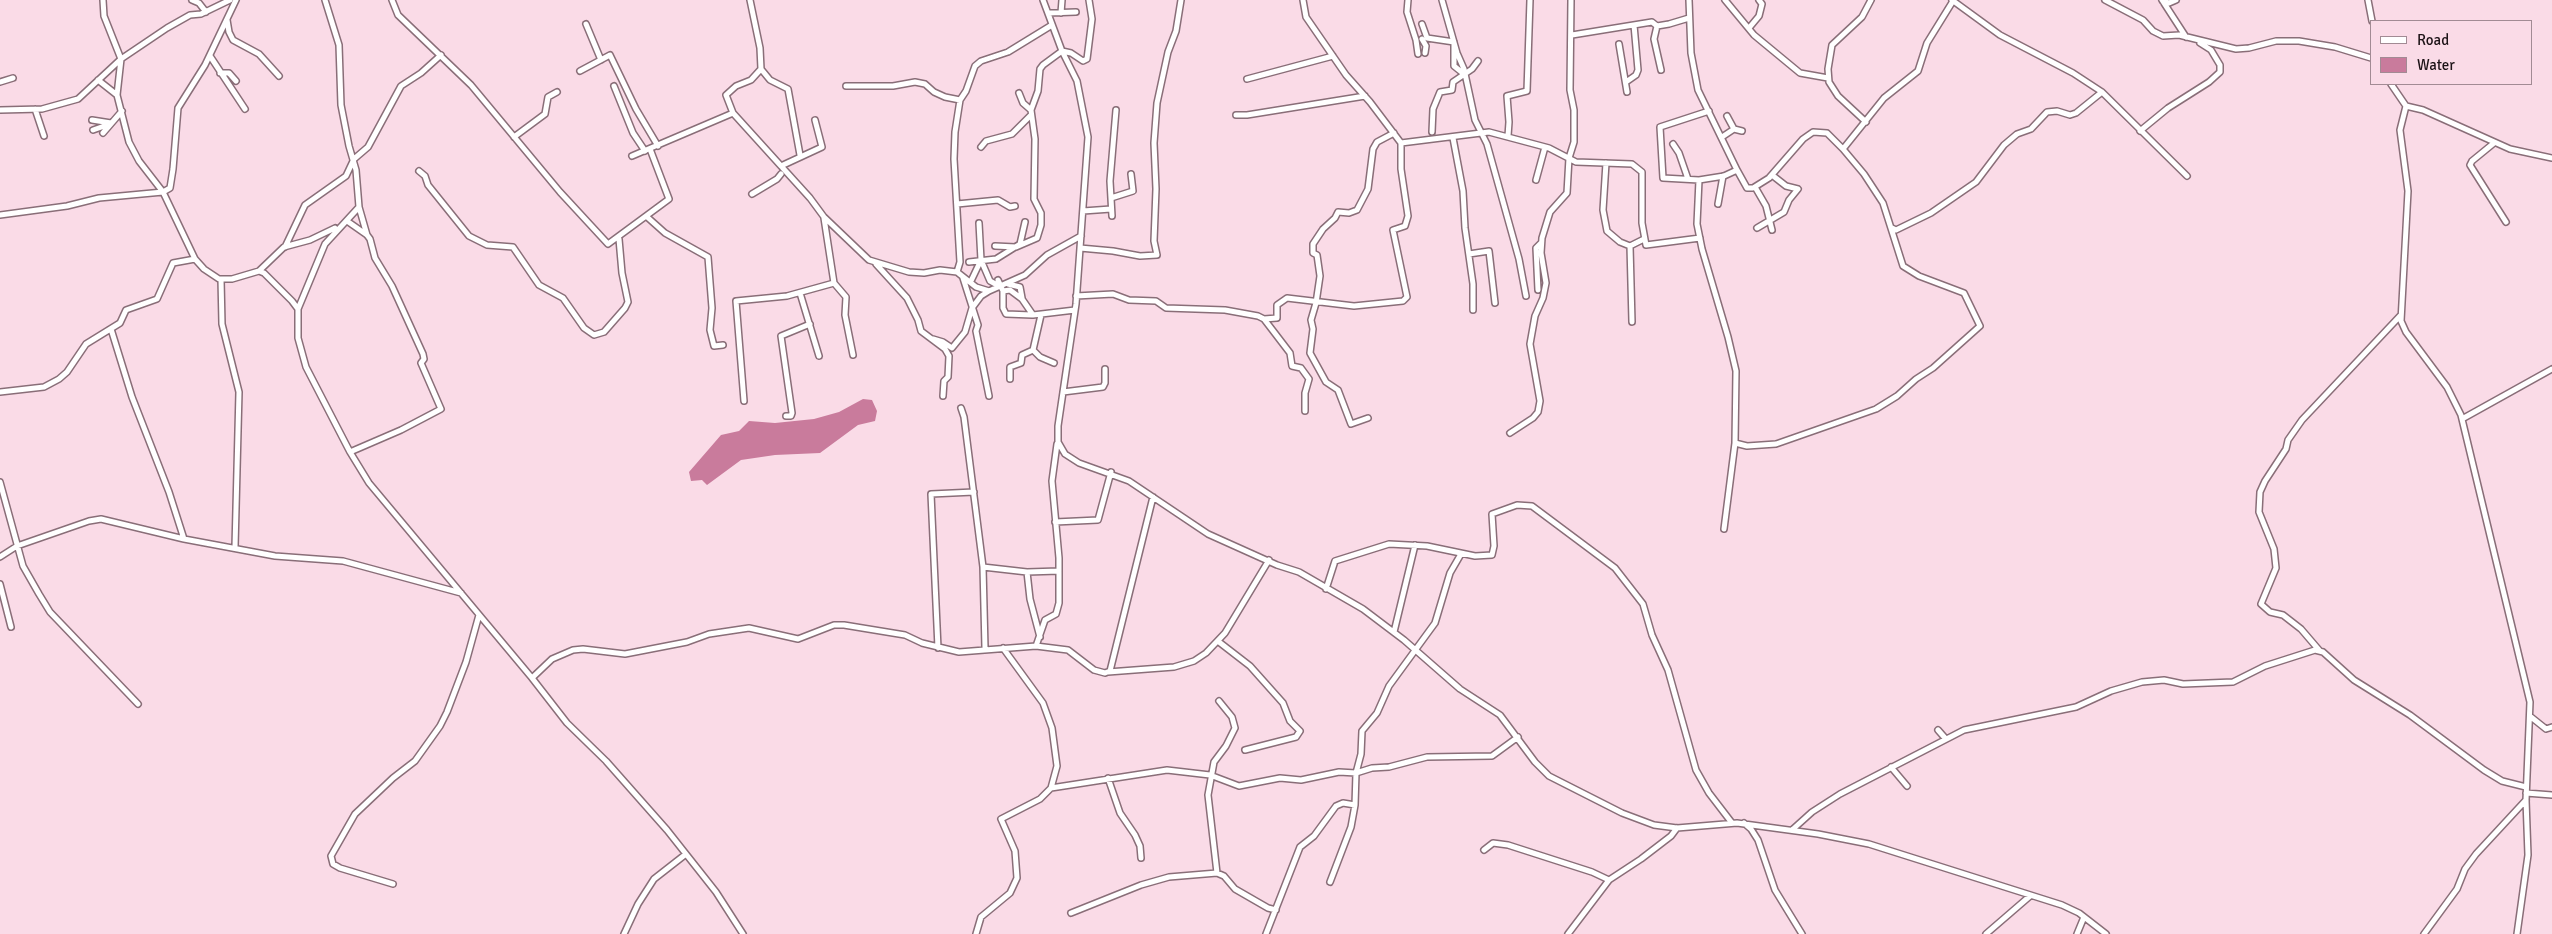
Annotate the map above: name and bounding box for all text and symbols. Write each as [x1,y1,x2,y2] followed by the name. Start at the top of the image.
[2370,20,2532,85] legend
[2417,31,2449,49] text: Road
[2417,56,2455,74] text: Water

